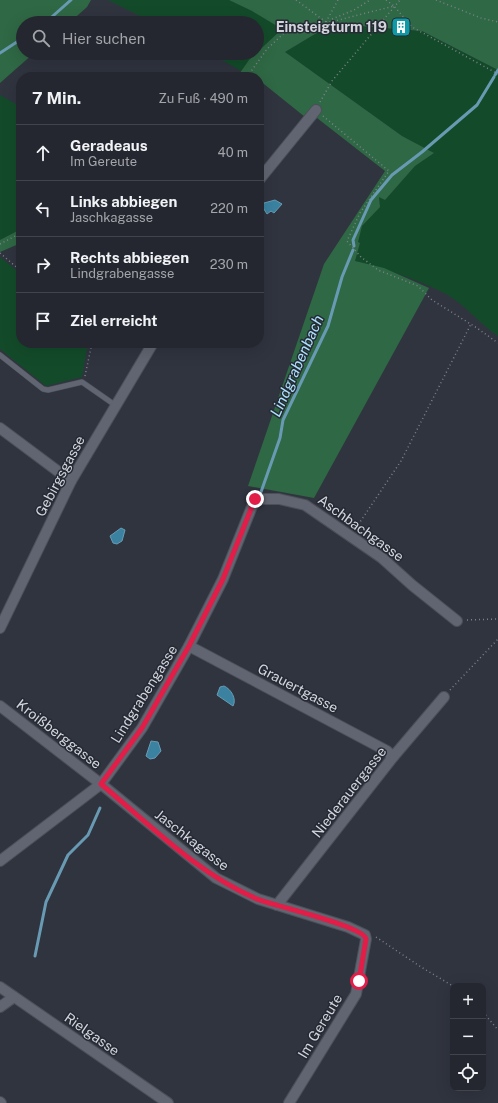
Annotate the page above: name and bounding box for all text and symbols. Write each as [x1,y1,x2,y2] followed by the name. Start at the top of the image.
[16,16,264,60] search box
[390,16,412,38] building icon: Einsteigturm 119
[276,19,387,35] place label: Einsteigturm 119
[30,27,52,49] icon: search
[62,30,145,47] text: Hier suchen
[32,88,81,108] text: 7 Min.
[158,91,248,106] text: Zu Fuß · 490 m
[70,137,148,154] text: Geradeaus
[32,142,54,164] icon: ahead
[217,145,248,160] text: 40 m
[70,154,137,169] text: Im Gereute
[70,193,177,210] text: Links abbiegen
[32,198,54,220] icon: left
[210,201,248,216] text: 220 m
[70,210,153,225] text: Jaschkagasse
[70,249,189,266] text: Rechts abbiegen
[32,254,54,276] icon: right
[210,257,248,272] text: 230 m
[70,266,174,281] text: Lindgrabengasse
[32,310,54,332] icon: arrive
[70,312,157,329] text: Ziel erreicht
[267,312,327,419] water label: Lindgrabenbach
[32,433,88,519] street label: Gebirgsgasse
[246,490,264,508] route end
[315,491,407,565] street label: Aschbachgasse
[107,642,181,746] street label: Lindgrabengasse
[255,660,341,716] street label: Grauertgasse
[14,696,105,772] street label: Kroißberggasse
[309,743,389,841] street label: Niederauergasse
[152,806,232,874] street label: Jaschkagasse
[350,972,368,990] route start
[450,983,486,1091] map controls
[450,983,486,1019] button: +
[295,991,345,1061] street label: Im Gereute
[61,1009,123,1059] street label: Rielgasse
[450,1019,486,1055] button: −
[450,1055,486,1091] button: locate

